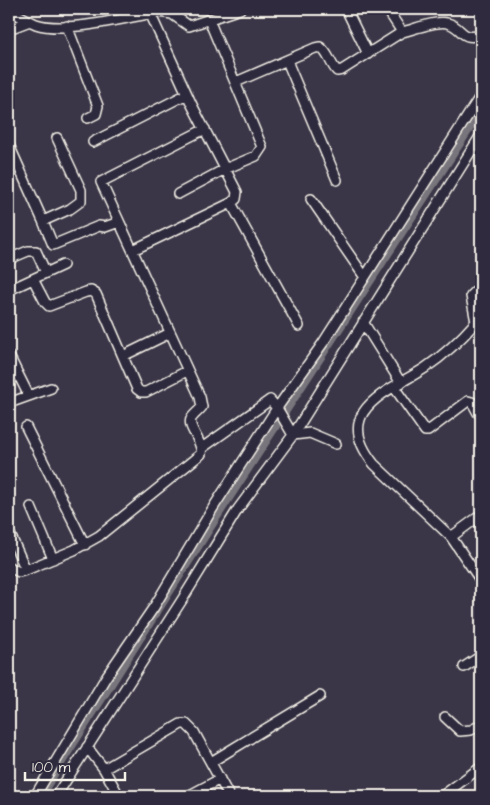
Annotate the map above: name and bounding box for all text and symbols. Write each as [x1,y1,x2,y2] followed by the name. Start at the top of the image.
[25,750,125,782] scale bar
[32,757,71,778] text: 100 m

